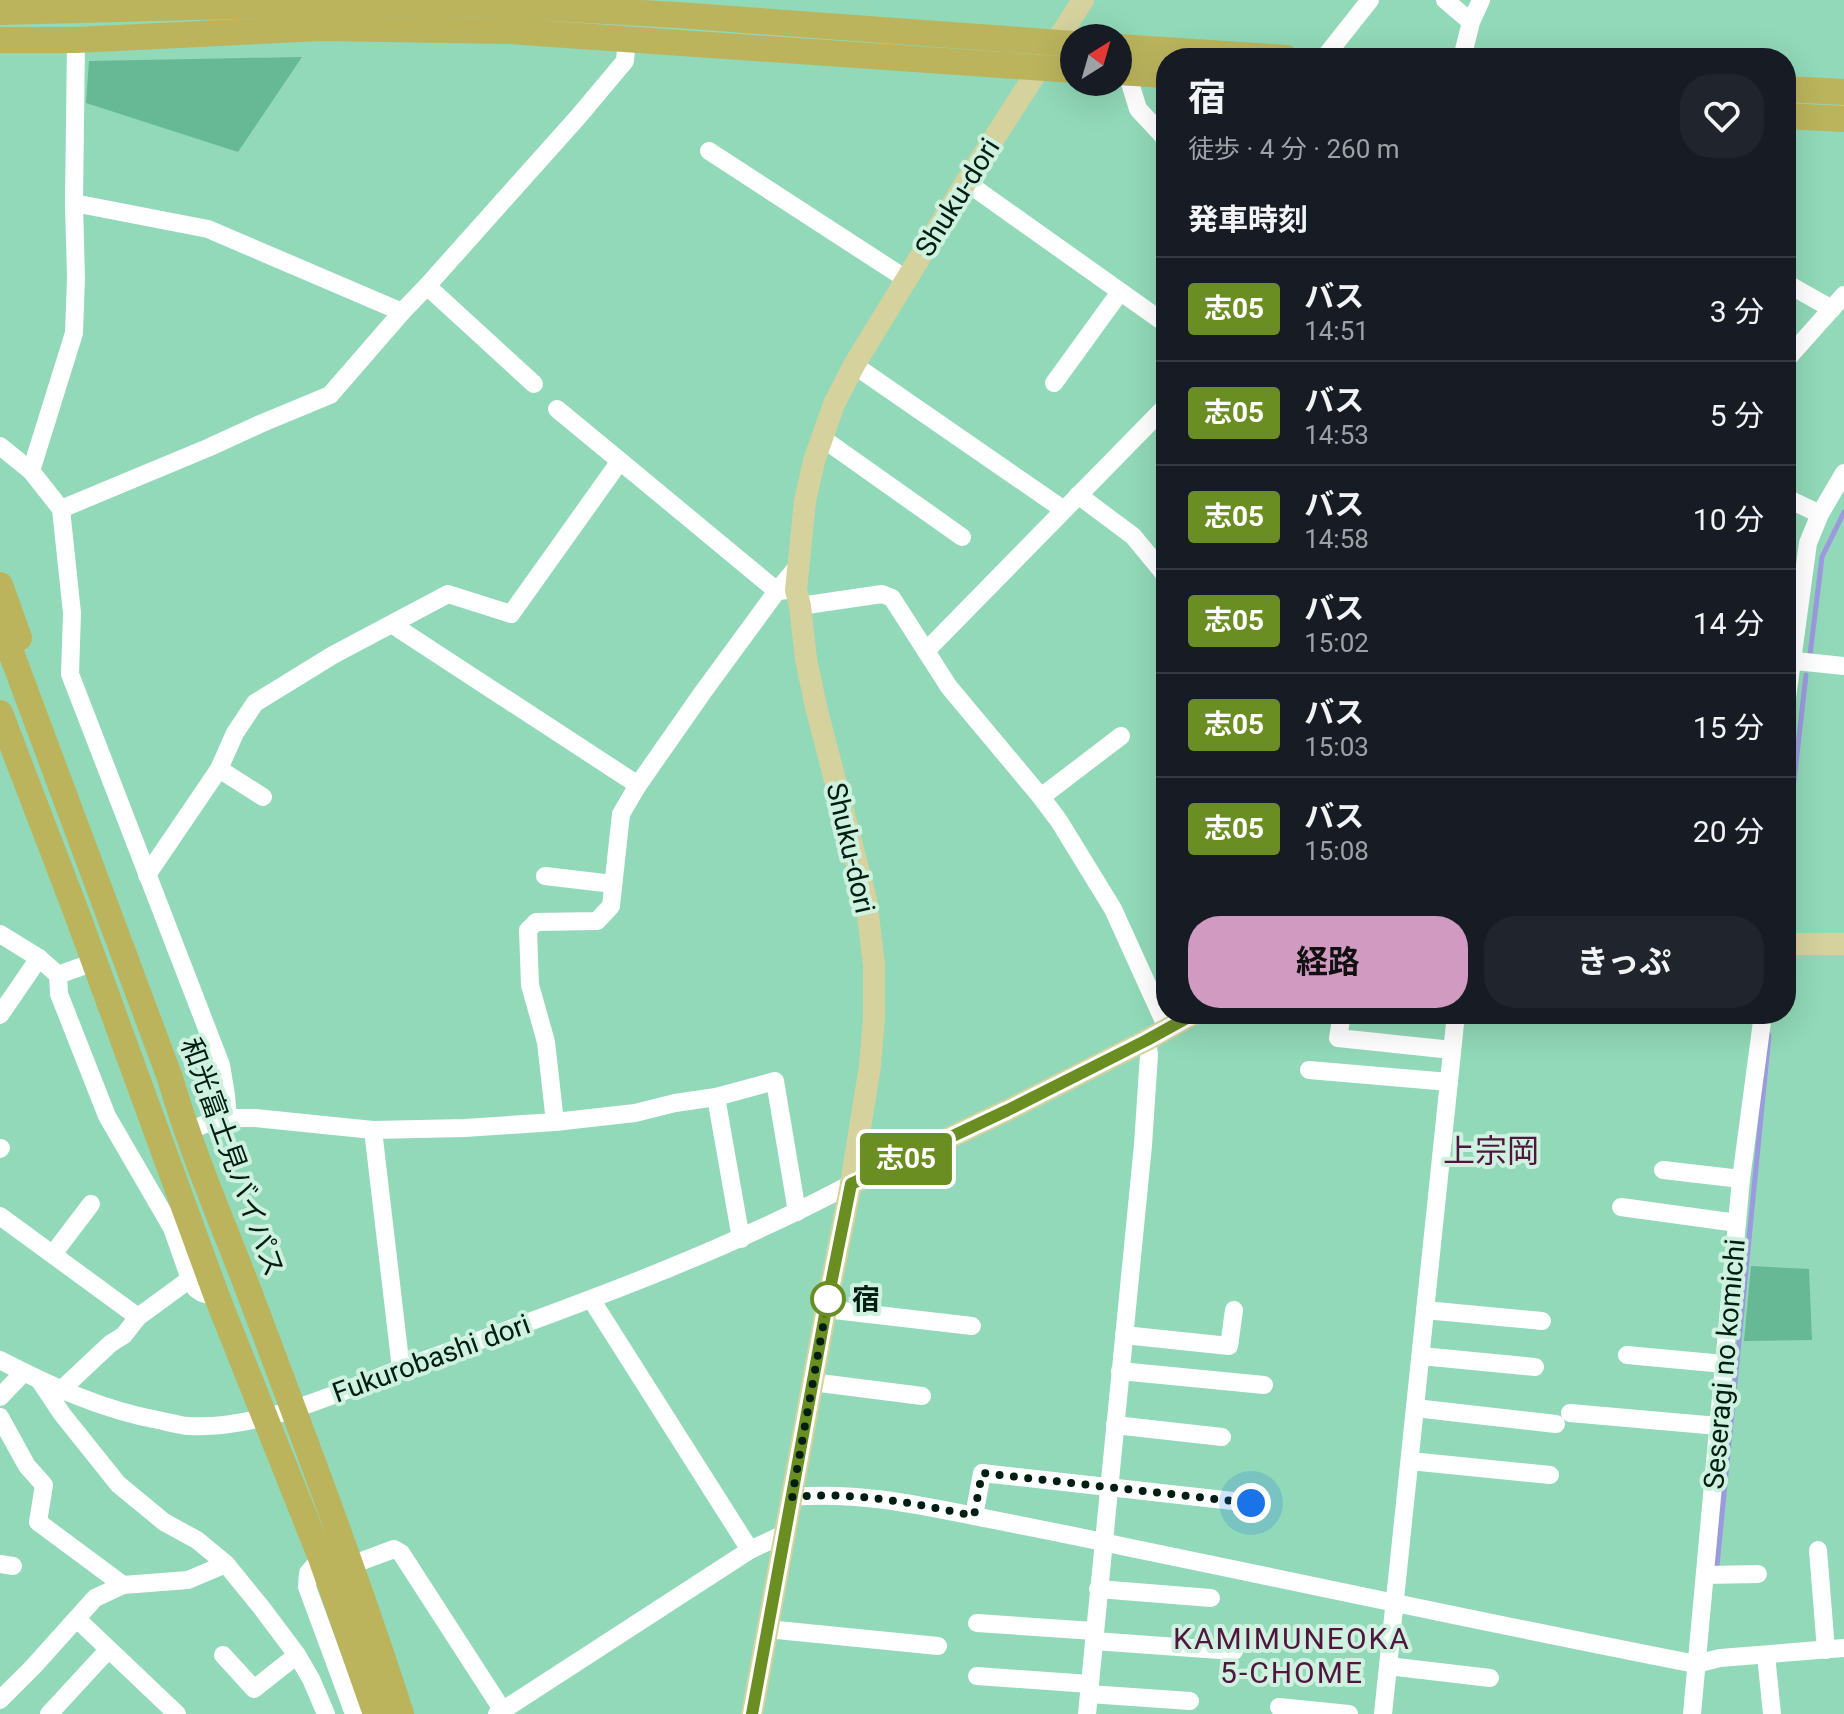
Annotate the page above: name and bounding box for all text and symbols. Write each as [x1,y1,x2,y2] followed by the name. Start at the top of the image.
[1060,24,1132,96] north arrow
[1060,24,1132,96] map controls
[1680,74,1764,158] button: heart
[1188,76,1226,120] text: 宿
[908,132,1007,262] street label: Shuku-dori
[1188,134,1400,164] text: 徒歩 · 4 分 · 260 m
[1188,202,1308,237] text: 発車時刻
[1304,279,1364,314] text: バス
[1204,292,1264,325] text: 志05
[1710,294,1764,329] text: 3 分
[1304,316,1369,346] text: 14:51
[1304,383,1364,418] text: バス
[1204,396,1264,429] text: 志05
[1710,398,1764,433] text: 5 分
[1304,420,1369,450] text: 14:53
[1304,487,1364,522] text: バス
[1204,500,1264,533] text: 志05
[1693,502,1764,537] text: 10 分
[1304,524,1369,554] text: 14:58
[1304,591,1364,626] text: バス
[1204,604,1264,637] text: 志05
[1693,606,1764,641] text: 14 分
[1304,628,1369,658] text: 15:02
[1304,695,1364,730] text: バス
[1204,708,1264,741] text: 志05
[1693,710,1764,745] text: 15 分
[1304,732,1369,762] text: 15:03
[819,780,882,917] street label: Shuku-dori
[1304,799,1364,834] text: バス
[1204,812,1264,845] text: 志05
[1693,814,1764,849] text: 20 分
[1304,836,1369,866] text: 15:08
[1188,916,1468,1008] button: 経路
[1484,916,1764,1008] button: きっぷ
[174,1033,291,1281] street label: 和光富士見バイパス
[1443,1132,1539,1170] district label: 上宗岡
[860,1133,952,1185] line badge: 志05
[876,1142,936,1175] text: 志05
[1697,1237,1752,1491] street label: Seseragi no komichi
[811,1282,845,1316] marker: 宿
[852,1283,880,1316] place label: 宿
[328,1307,535,1410] street label: Fukurobashi dori
[1231,1483,1271,1523] your location
[1173,1621,1411,1690] district label: KAMIMUNEOKA 5-CHOME

